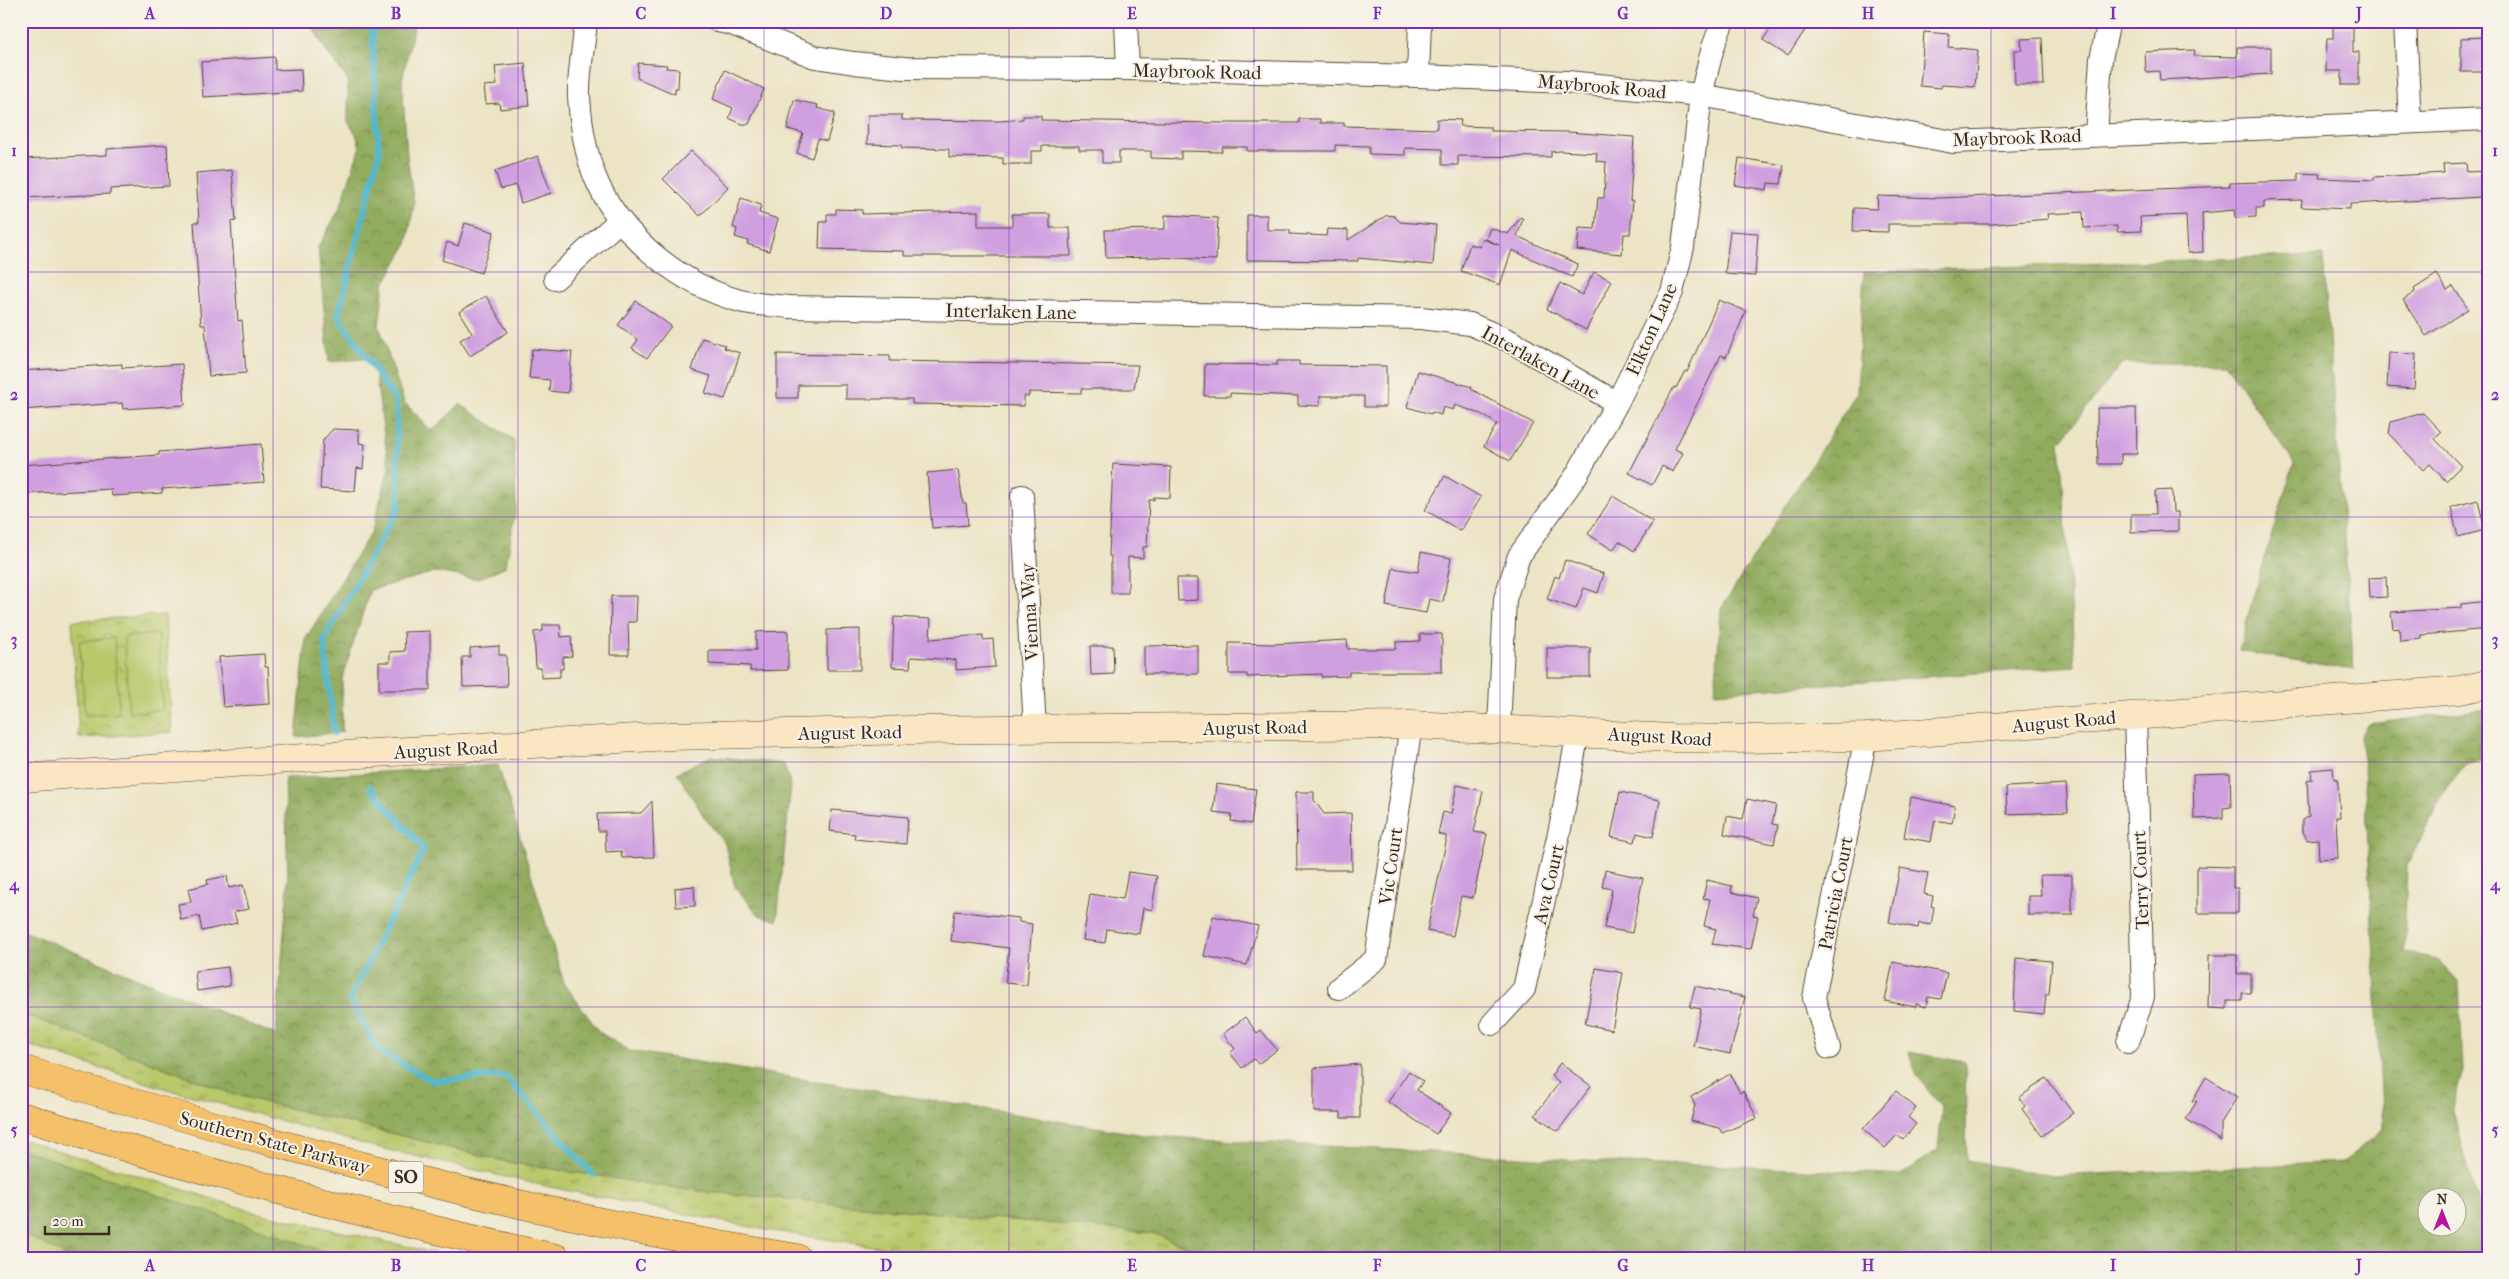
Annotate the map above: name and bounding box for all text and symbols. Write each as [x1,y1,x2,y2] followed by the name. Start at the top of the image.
[144,4,156,23] text: A
[391,4,401,23] text: B
[636,4,647,23] text: C
[880,4,892,23] text: D
[1127,4,1137,23] text: E
[1372,4,1382,23] text: F
[1617,4,1629,23] text: G
[1862,4,1875,23] text: H
[2110,4,2117,23] text: I
[2354,4,2362,24] text: J
[1132,60,1262,84] street label: Maybrook Road
[1537,70,1668,104] street label: Maybrook Road
[1952,125,2083,151] street label: Maybrook Road
[11,141,17,160] text: 1
[2492,141,2498,160] text: 1
[1622,280,1682,379] street label: Elkton Lane
[945,300,1077,324] street label: Interlaken Lane
[1478,321,1603,404] street label: Interlaken Lane
[10,385,18,404] text: 2
[2491,385,2499,404] text: 2
[1016,562,1044,662] street label: Vienna Way
[11,630,17,650] text: 3
[2492,630,2498,650] text: 3
[2010,706,2118,738] street label: August Road
[1202,716,1308,740] street label: August Road
[797,721,903,745] street label: August Road
[1606,723,1713,751] street label: August Road
[392,736,499,764] street label: August Road
[1375,826,1407,907] street label: Vic Court
[2128,830,2154,930] street label: Terry Court
[1814,834,1858,952] street label: Patricia Court
[1529,842,1569,928] street label: Ava Court
[8,875,20,895] text: 4
[2489,875,2501,895] text: 4
[177,1107,373,1179] street label: Southern State Parkway
[11,1120,18,1139] text: 5
[2492,1120,2499,1139] text: 5
[388,1162,424,1192] road number: SO
[2416,1186,2466,1236] north arrow
[2437,1191,2448,1208] text: N
[45,1204,109,1236] scale bar
[52,1212,84,1230] text: 20 m
[144,1256,156,1275] text: A
[391,1256,401,1275] text: B
[636,1256,647,1275] text: C
[880,1256,892,1275] text: D
[1127,1256,1137,1275] text: E
[1372,1256,1382,1275] text: F
[1617,1256,1629,1275] text: G
[1862,1256,1875,1275] text: H
[2110,1256,2117,1275] text: I
[2354,1256,2362,1276] text: J

